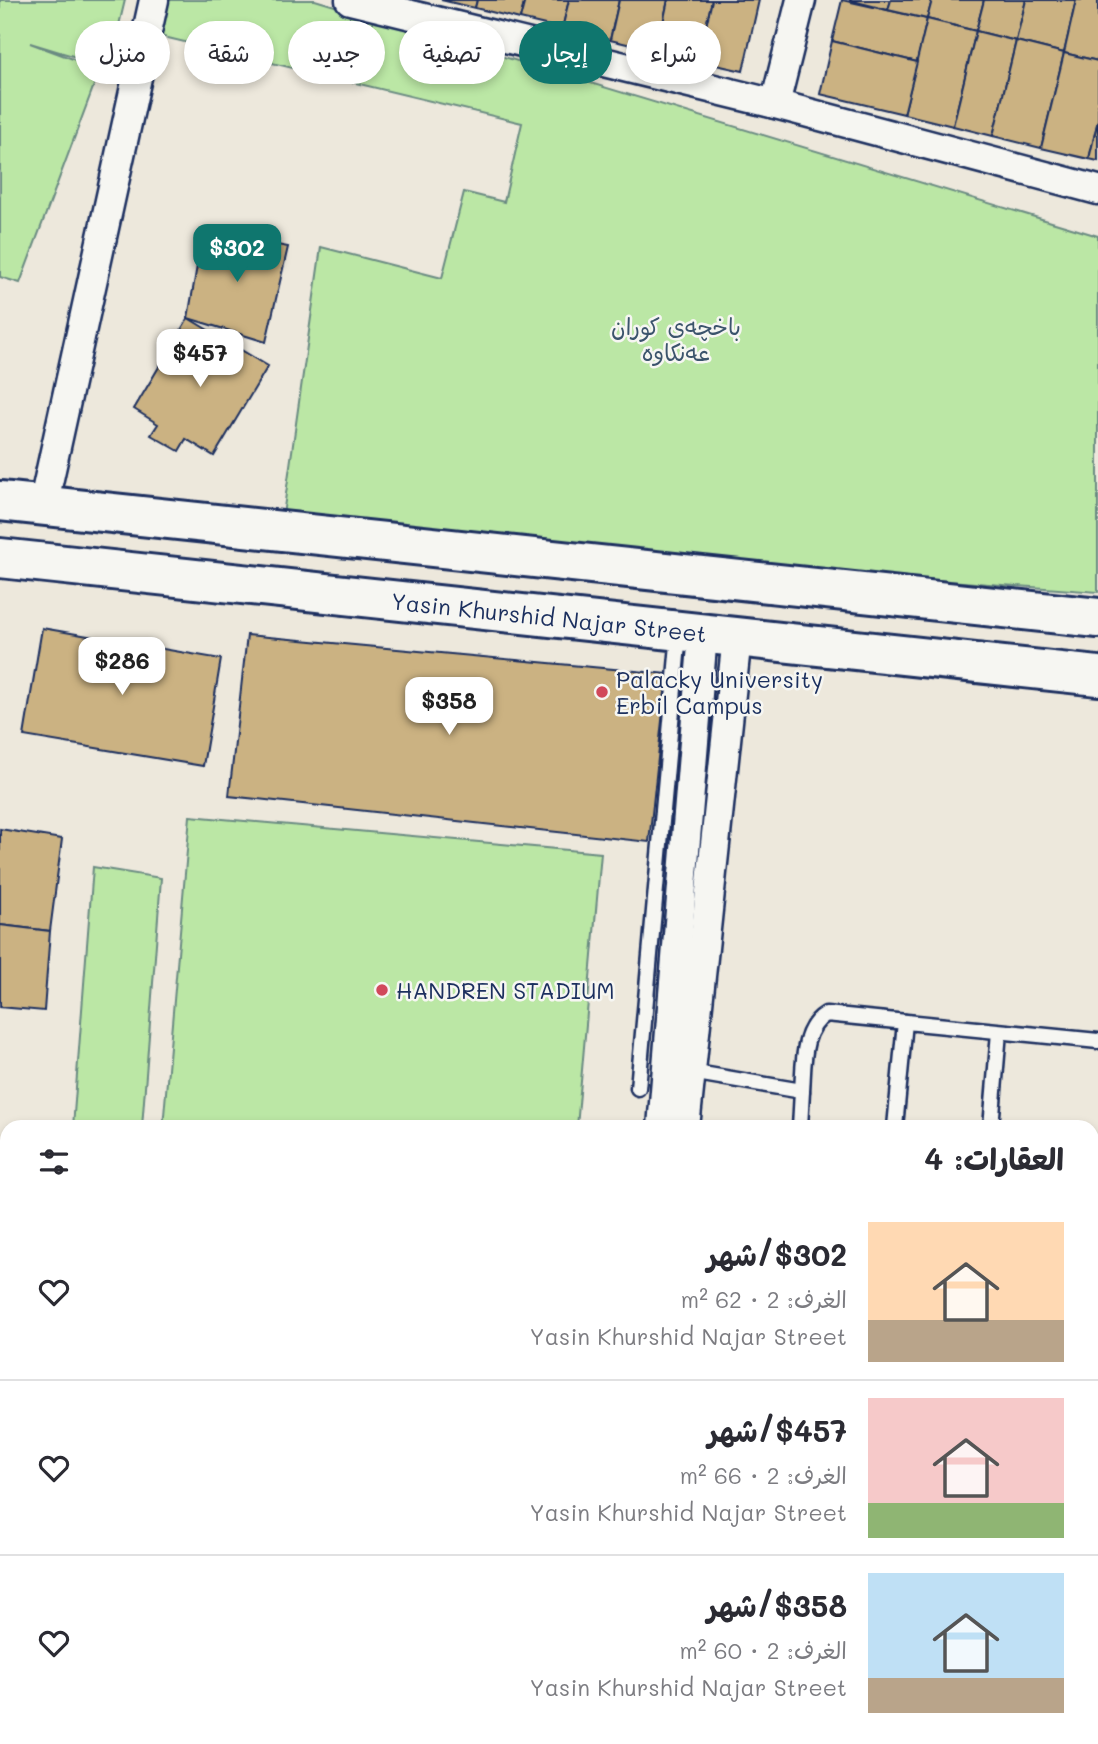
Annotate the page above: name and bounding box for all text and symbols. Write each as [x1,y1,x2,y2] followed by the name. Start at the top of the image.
[75,21,170,84] chip: منزل
[184,21,274,84] chip: شقة
[288,21,385,84] chip: جديد
[399,21,505,84] chip: تصفية
[519,21,612,84] chip: إيجار
[626,21,721,84] chip: شراء
[196,224,278,284] pin: $302
[209,232,265,262] text: $302
[611,311,741,367] park label: باخچەی کوران عەنکاوە
[159,330,241,389] pin: $457
[172,337,228,367] text: $457
[390,585,708,649] street label: Yasin Khurshid Najar Street
[81,638,163,697] pin: $286
[94,645,150,675] text: $286
[616,664,823,720] place label: Palacky University Erbil Campus
[408,678,490,737] pin: $358
[594,684,610,700] marker: Palacky University Erbil Campus
[421,685,477,715] text: $358
[396,975,615,1005] place label: HANDREN STADIUM
[374,982,390,998] marker: HANDREN STADIUM
[924,1138,1064,1178] text: العقارات: 4
[35,1143,73,1181] icon: filters
[707,1234,847,1274] text: $302/شهر
[924,1250,1008,1334] icon: home
[35,1273,73,1311] icon: heart
[681,1284,847,1314] text: الغرف: 2 · 62 m²
[530,1321,847,1351] text: Yasin Khurshid Najar Street
[708,1410,847,1450] text: $457/شهر
[924,1426,1008,1510] icon: home
[35,1449,73,1487] icon: heart
[680,1460,847,1490] text: الغرف: 2 · 66 m²
[530,1497,847,1527] text: Yasin Khurshid Najar Street
[707,1585,847,1625] text: $358/شهر
[924,1601,1008,1685] icon: home
[35,1624,73,1662] icon: heart
[679,1635,847,1665] text: الغرف: 2 · 60 m²
[530,1672,847,1702] text: Yasin Khurshid Najar Street

